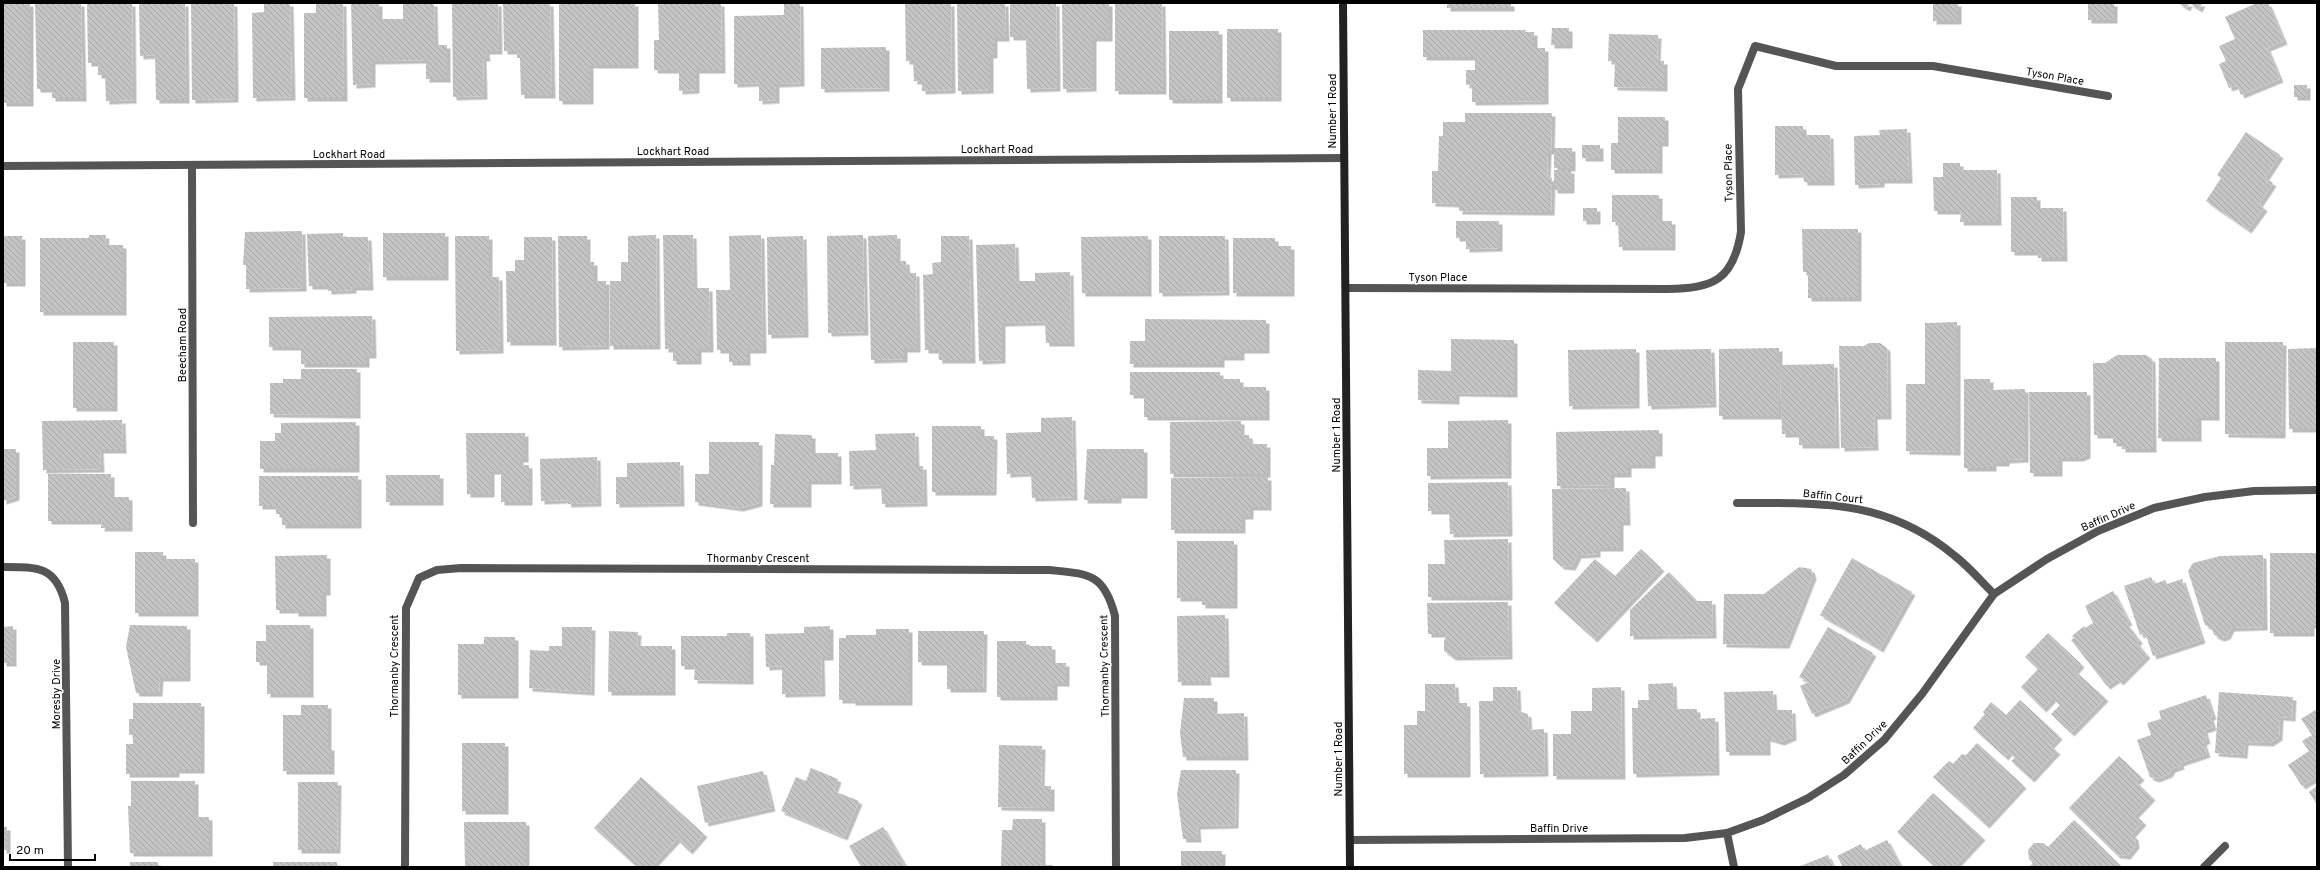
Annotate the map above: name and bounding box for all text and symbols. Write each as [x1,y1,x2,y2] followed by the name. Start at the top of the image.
[2025,65,2085,89] street label: Tyson Place
[1326,74,1340,148] street label: Number 1 Road
[961,143,1033,157] street label: Lockhart Road
[1721,143,1737,202] street label: Tyson Place
[637,145,709,159] street label: Lockhart Road
[313,148,385,162] street label: Lockhart Road
[1409,271,1467,285] street label: Tyson Place
[176,308,190,382] street label: Beecham Road
[1330,398,1344,472] street label: Number 1 Road
[1802,487,1864,507] street label: Baffin Court
[2079,499,2138,535] street label: Baffin Drive
[707,552,809,566] street label: Thormanby Crescent
[1097,614,1113,718] street label: Thormanby Crescent
[388,615,402,717] street label: Thormanby Crescent
[50,659,64,729] street label: Moresby Drive
[1839,717,1891,768] street label: Baffin Drive
[1332,722,1346,796] street label: Number 1 Road
[1530,822,1588,836] street label: Baffin Drive
[10,836,95,862] scale bar
[16,843,44,859] text: 20 m

